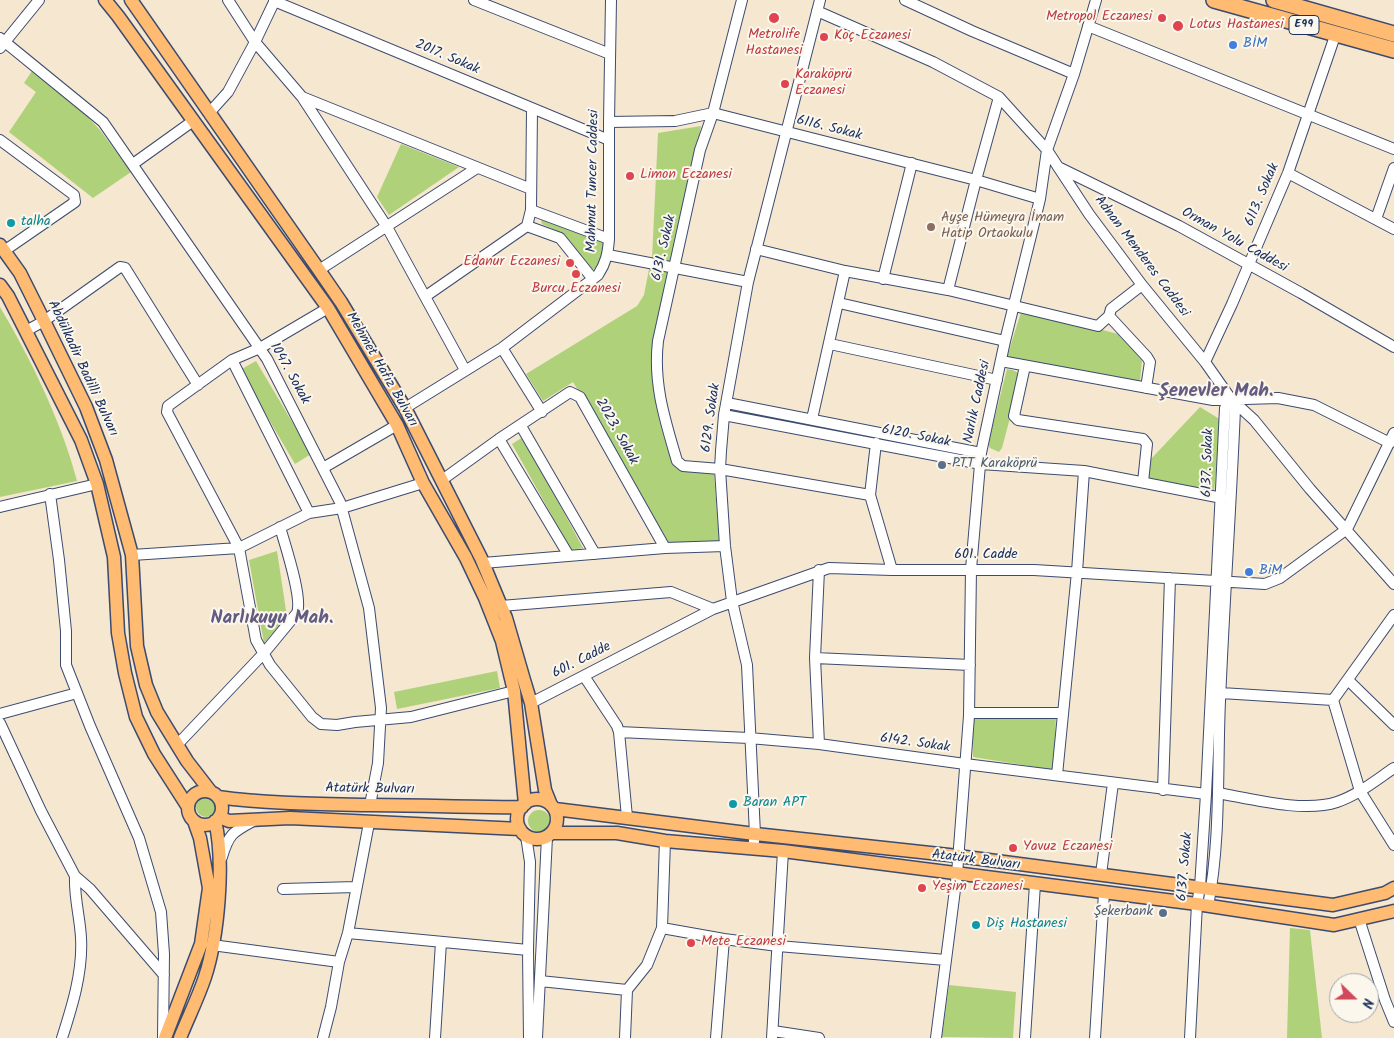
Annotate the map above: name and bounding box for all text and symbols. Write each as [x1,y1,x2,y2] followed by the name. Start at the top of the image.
[1046,10,1152,26] place label: Metropol Eczanesi
[767,11,781,25] marker: Metrolife Hastanesi
[1156,12,1168,24] marker: Metropol Eczanesi
[1289,16,1319,34] road number: E99
[1189,18,1284,34] place label: Lotus Hastanesi
[1171,19,1185,33] marker: Lotus Hastanesi
[746,28,802,60] place label: Metrolife Hastanesi
[834,29,911,45] place label: Koç Eczanesi
[818,31,830,43] marker: Koç Eczanesi
[412,37,482,79] street label: 2017. Sokak
[1243,37,1267,53] place label: BİM
[1227,39,1239,51] marker: BİM
[795,68,852,100] place label: Karaköprü Eczanesi
[779,78,791,90] marker: Karaköprü Eczanesi
[584,109,604,253] street label: Mahmut Tuncer Caddesi
[795,113,863,145] street label: 6116. Sokak
[1242,161,1284,229] street label: 6113. Sokak
[640,168,732,184] place label: Limon Eczanesi
[624,170,636,182] marker: Limon Eczanesi
[1090,193,1192,321] street label: Adnan Menderes Caddesi
[1178,205,1290,277] street label: Orman Yolu Caddesi
[941,211,1064,243] place label: Ayşe Hümeyra İmam Hatip Ortaokulu
[649,213,681,283] street label: 6131. Sokak
[21,215,50,231] place label: talha
[5,217,17,229] marker: talha
[925,221,937,233] marker: Ayşe Hümeyra İmam Hatip Ortaokulu
[464,255,560,271] place label: Edanur Eczanesi
[564,257,576,269] marker: Edanur Eczanesi
[570,268,582,280] marker: Burcu Eczanesi
[531,282,621,298] place label: Burcu Eczanesi
[43,298,121,440] street label: Abdülkadir Badilli Bulvarı
[341,310,421,430] street label: Mehmet Hafız Bulvarı
[265,340,313,408] street label: 1047. Sokak
[961,359,995,445] street label: Narlık Caddesi
[699,382,725,454] street label: 6129. Sokak
[1158,382,1274,404] district label: Şenevler Mah.
[591,396,641,468] street label: 2023. Sokak
[880,422,952,452] street label: 6120. Sokak
[1199,428,1219,498] street label: 6137. Sokak
[952,457,1037,473] place label: PTT Karaköprü
[936,459,948,471] marker: PTT Karaköprü
[954,548,1018,564] street label: 601. Cadde
[1259,564,1282,580] place label: BiM
[1243,566,1255,578] marker: BiM
[211,609,333,631] district label: Narlıkuyu Mah.
[550,639,614,683] street label: 601. Cadde
[879,731,951,757] street label: 6142. Sokak
[325,781,415,799] street label: Atatürk Bulvarı
[743,796,806,812] place label: Baran APT
[727,798,739,810] marker: Baran APT
[1175,832,1197,902] street label: 6137. Sokak
[1023,840,1112,856] place label: Yavuz Eczanesi
[1007,842,1019,854] marker: Yavuz Eczanesi
[931,847,1021,875] street label: Atatürk Bulvarı
[932,880,1023,896] place label: Yeşim Eczanesi
[916,882,928,894] marker: Yeşim Eczanesi
[1094,905,1153,921] place label: Şekerbank
[1157,907,1169,919] marker: Şekerbank
[986,917,1067,933] place label: Diş Hastanesi
[970,919,982,931] marker: Diş Hastanesi
[701,935,786,951] place label: Mete Eczanesi
[685,937,697,949] marker: Mete Eczanesi
[1329,973,1379,1023] north arrow
[1355,995,1379,1011] text: N

